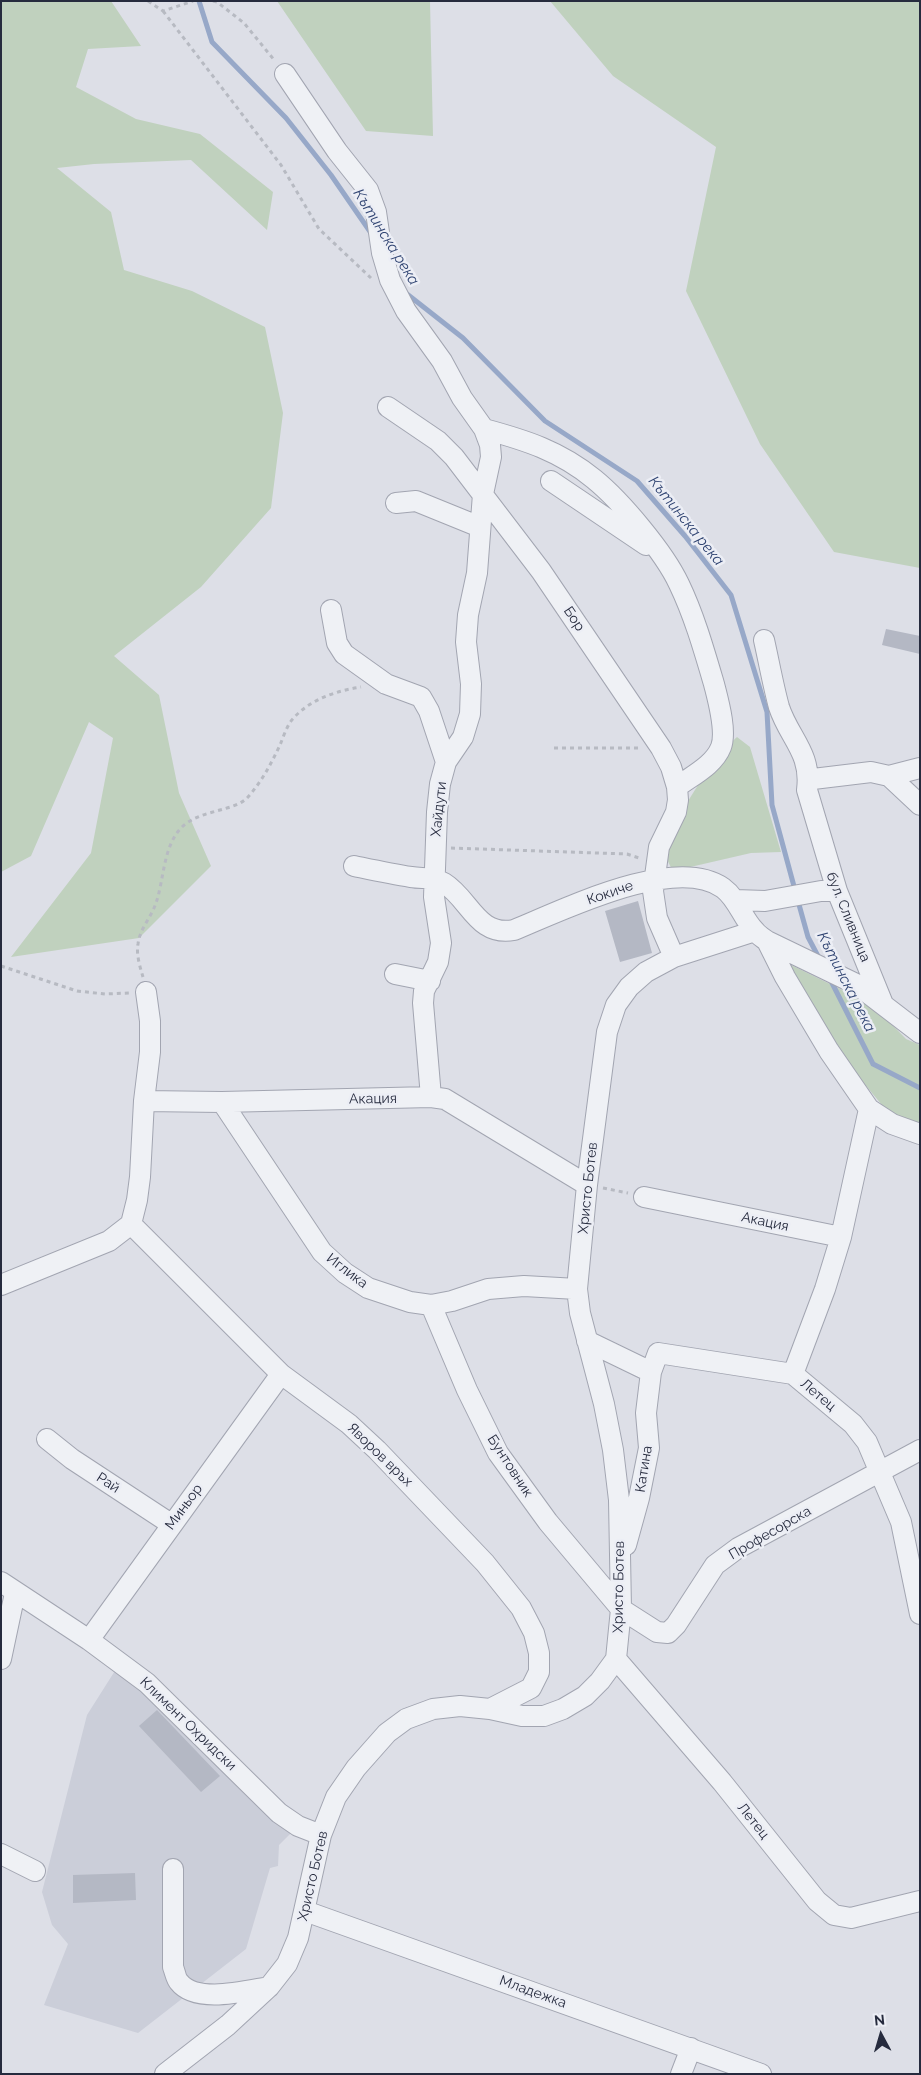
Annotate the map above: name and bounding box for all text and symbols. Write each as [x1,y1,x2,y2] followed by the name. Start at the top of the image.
[349,186,423,288] water label: Кътинска река
[644,473,728,569] water label: Кътинска река
[560,603,588,635] street label: Бор
[428,781,450,837] street label: Хайдути
[822,870,874,964] street label: бул. Сливница
[585,877,635,909] street label: Кокиче
[813,929,879,1035] water label: Кътинска река
[349,1090,397,1108] street label: Акация
[575,1141,601,1235] street label: Христо Ботев
[740,1209,790,1235] street label: Акация
[323,1250,371,1292] street label: Иглика
[797,1375,839,1415] street label: Летец
[344,1420,416,1490] street label: Яворов връх
[484,1432,536,1500] street label: Бунтовник
[632,1444,656,1494] street label: Катина
[93,1469,123,1497] street label: Рай
[162,1481,206,1533] street label: Миньор
[726,1503,814,1563] street label: Професорска
[610,1541,628,1633] street label: Христо Ботев
[136,1674,240,1774] street label: Климент Охридски
[733,1800,773,1842] street label: Летец
[294,1829,332,1923] street label: Христо Ботев
[497,1972,569,2012] street label: Младежка
[856,2010,906,2060] north arrow
[873,2012,886,2029] text: N

